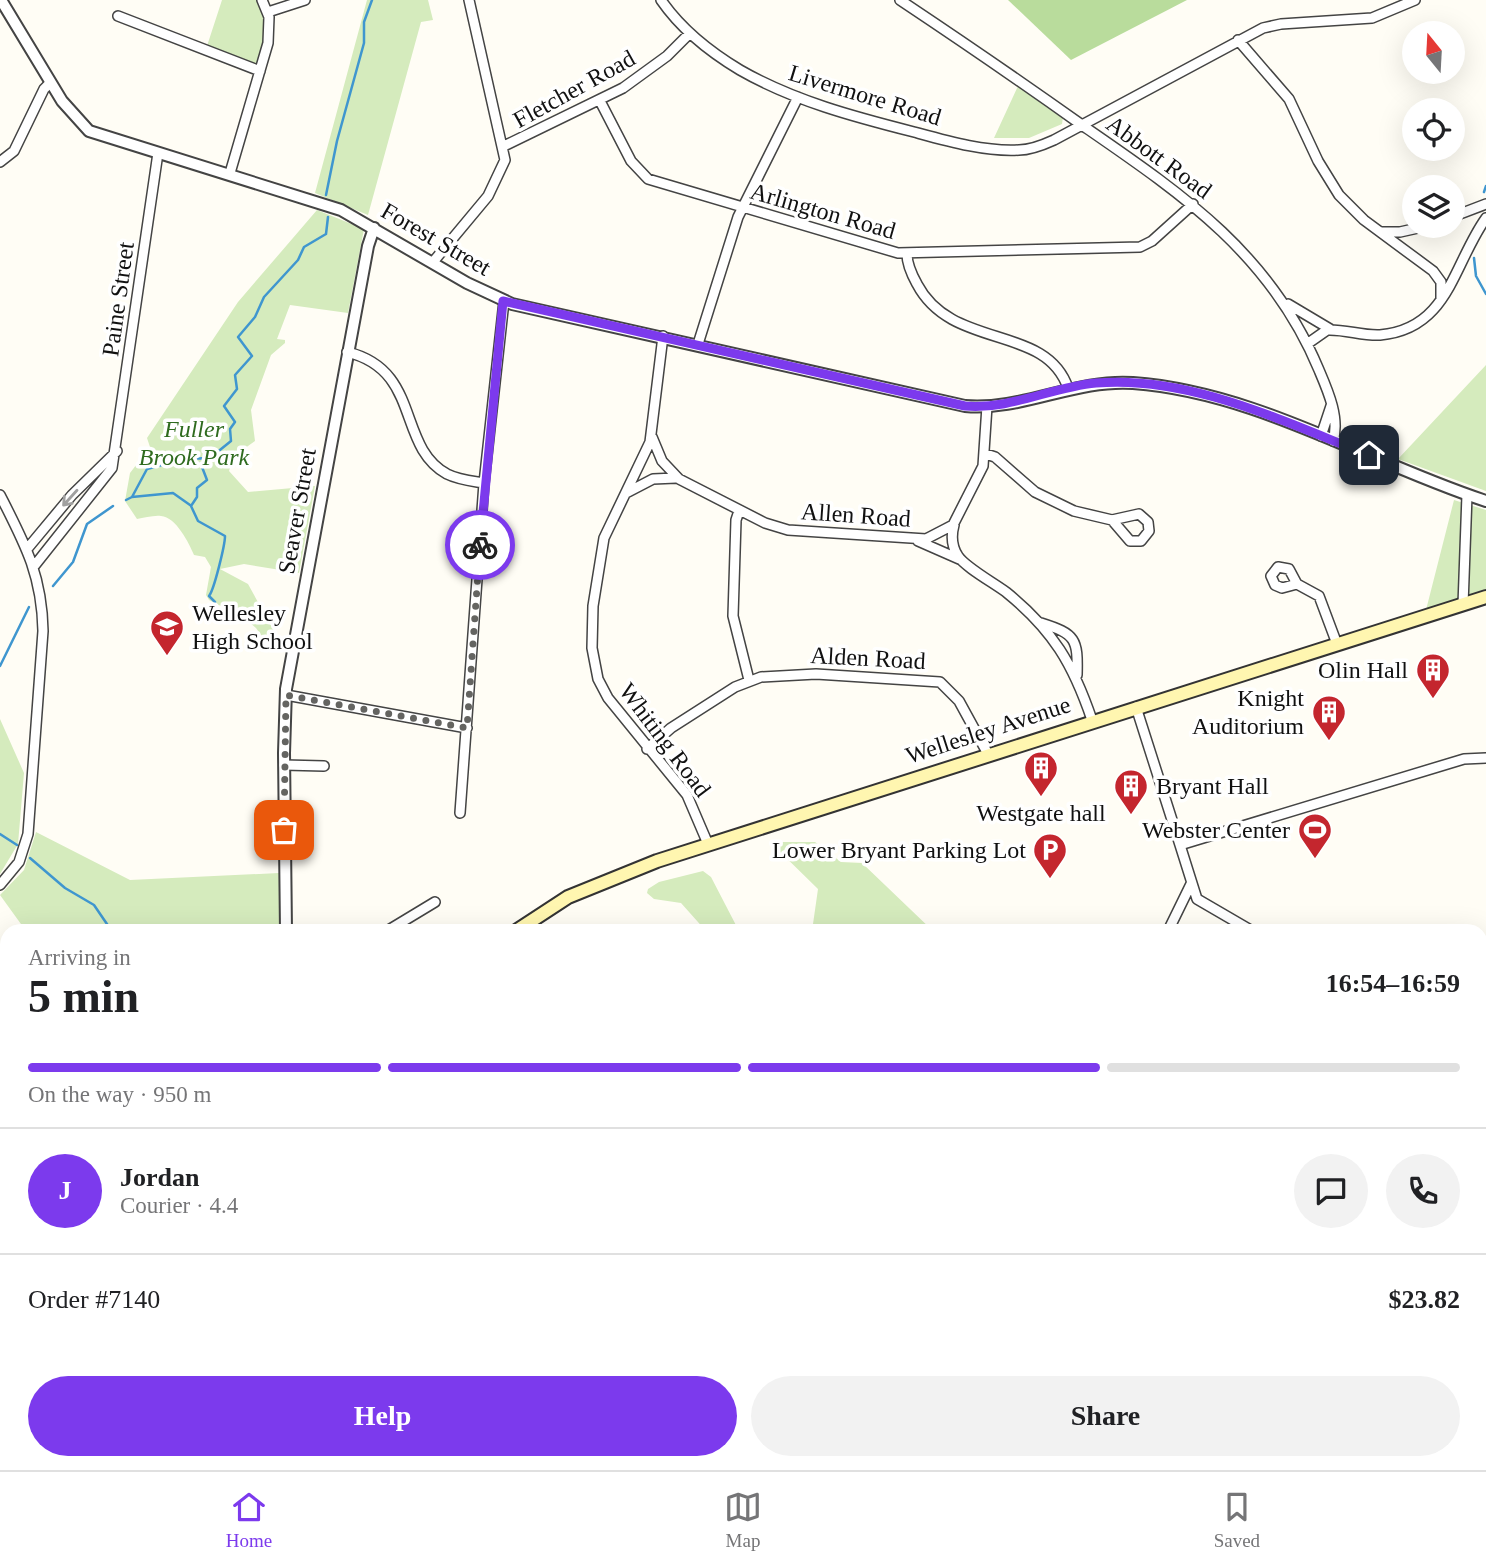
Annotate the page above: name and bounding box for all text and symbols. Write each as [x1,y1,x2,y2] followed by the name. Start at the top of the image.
[1402,21,1465,84] north arrow
[1402,21,1465,238] map controls
[509,45,639,133] street label: Fletcher Road
[786,59,944,131] street label: Livermore Road
[1402,98,1465,161] button: locate
[1101,110,1217,204] street label: Abbott Road
[1402,175,1465,238] button: layers
[747,178,899,244] street label: Arlington Road
[377,197,496,281] street label: Forest Street
[97,240,139,358] street label: Paine Street
[139,416,250,470] park label: Fuller Brook Park
[1339,425,1399,485] pin
[1350,436,1388,474] icon: home
[273,446,321,576] street label: Seaver Street
[62,489,78,507] one-way arrow
[800,498,912,532] street label: Allen Road
[445,510,515,580] courier
[461,526,499,564] icon: bike
[192,600,313,654] place label: Wellesley High School
[148,608,186,657] school or university icon: Wellesley High School
[810,642,926,674] street label: Alden Road
[1414,651,1452,700] building icon: Olin Hall
[1318,657,1408,683] place label: Olin Hall
[614,678,716,802] street label: Whiting Road
[1192,685,1304,739] place label: Knight Auditorium
[902,691,1074,769] street label: Wellesley Avenue
[1310,693,1348,742] building icon: Knight Auditorium
[1022,749,1060,798] building icon: Westgate hall
[1112,767,1150,816] building icon: Bryant Hall
[1156,773,1269,799] place label: Bryant Hall
[254,800,314,860] pin
[976,800,1106,826] place label: Westgate hall
[265,811,303,849] icon: bag
[1296,811,1334,860] sports icon: Webster Center
[1142,817,1290,843] place label: Webster Center
[1031,831,1069,880] parking icon: Lower Bryant Parking Lot
[772,837,1026,863] place label: Lower Bryant Parking Lot
[28,945,131,970] text: Arriving in
[1326,969,1460,998] text: 16:54–16:59
[28,971,139,1022] text: 5 min
[28,1082,211,1107] text: On the way · 950 m
[1294,1154,1368,1228] button: chat
[1386,1154,1460,1228] button: phone
[120,1163,199,1192] text: Jordan
[59,1176,72,1205] text: J
[120,1193,238,1218] text: Courier · 4.4
[28,1285,160,1314] text: Order #7140
[1389,1285,1460,1314] text: $23.82
[28,1376,737,1456] button: Help
[751,1376,1460,1456] button: Share
[226,1488,272,1552] tab: Home
[724,1488,762,1552] tab: Map
[1214,1488,1260,1552] tab: Saved

